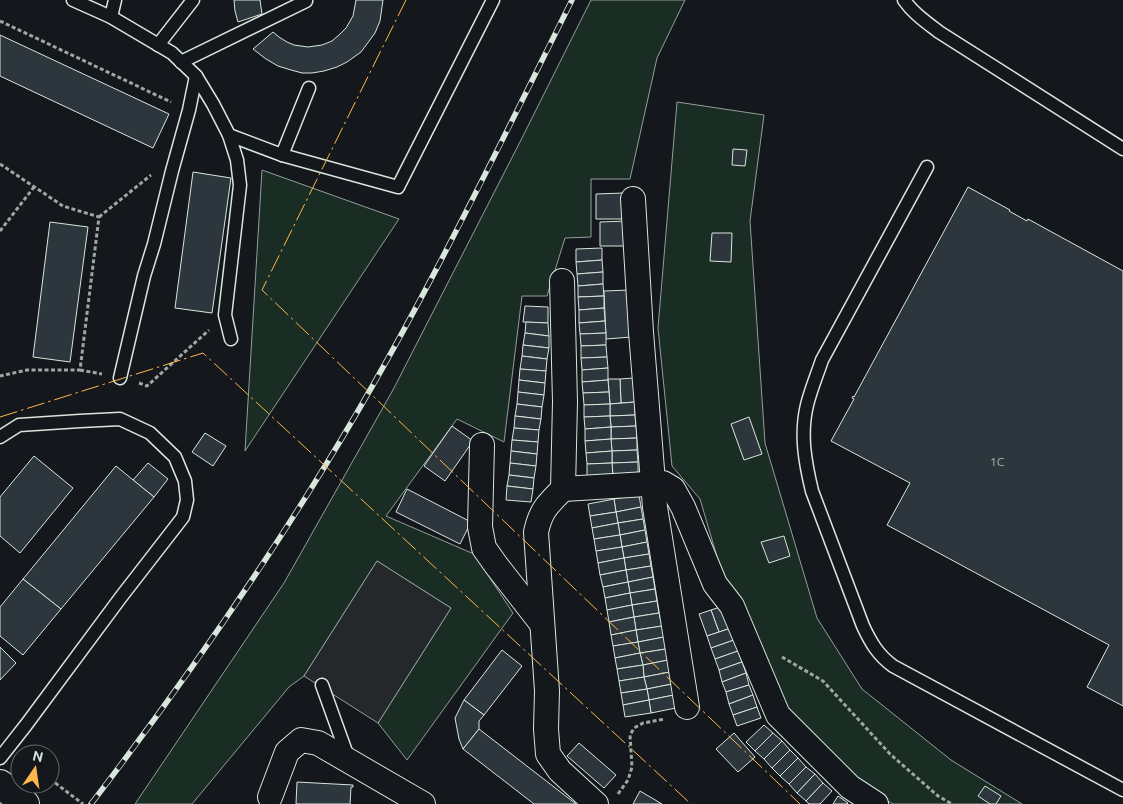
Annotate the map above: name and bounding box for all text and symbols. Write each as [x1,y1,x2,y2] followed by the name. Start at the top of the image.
[990,455,1005,468] house number: 1C
[10,744,60,794] north arrow
[31,747,45,765] text: N

